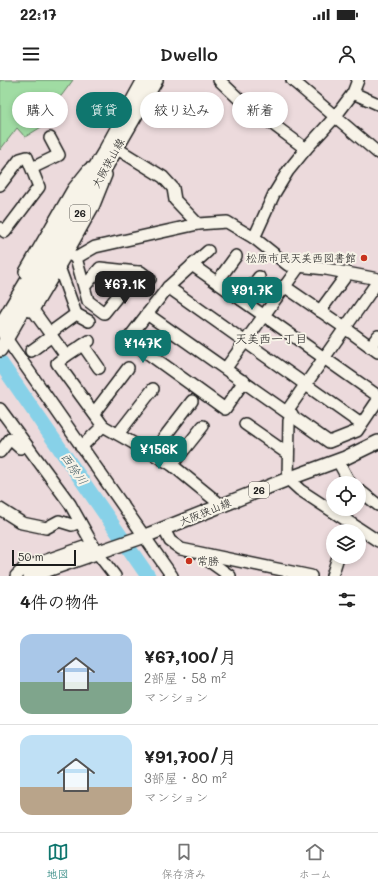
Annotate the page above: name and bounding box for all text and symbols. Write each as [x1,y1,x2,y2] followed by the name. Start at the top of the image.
[20,4,57,24] text: 22:17
[160,42,218,66] text: Dwello
[20,43,42,65] icon: menu
[336,43,358,65] icon: person
[12,92,68,128] chip: 購入
[76,92,132,128] chip: 賃貸
[140,92,224,128] chip: 絞り込み
[232,92,288,128] chip: 新着
[88,135,127,190] street label: 大阪狭山線
[70,205,90,221] road number: 26
[246,250,356,265] place label: 松原市民天美西図書館
[359,253,369,263] marker: 松原市民天美西図書館
[92,271,158,305] pin: ¥67.1K
[104,275,146,292] text: ¥67.1K
[219,277,285,311] pin: ¥91.7K
[231,281,273,298] text: ¥91.7K
[115,330,171,364] pin: ¥147K
[235,330,307,346] district label: 天美西一丁目
[124,334,162,351] text: ¥147K
[131,436,187,470] pin: ¥156K
[140,440,178,457] text: ¥156K
[58,449,92,488] water label: 西除川
[326,476,366,564] map controls
[326,476,366,516] button: locate
[249,482,269,498] road number: 26
[177,494,233,529] street label: 大阪狭山線
[326,524,366,564] button: layers
[12,548,76,567] scale bar
[18,549,44,564] text: 50 m
[197,553,219,568] place label: 常勝
[184,556,194,566] marker: 常勝
[336,589,358,611] icon: filters
[20,590,99,612] text: 4件の物件
[144,645,236,667] text: ¥67,100/月
[52,650,100,698] icon: home
[144,669,226,686] text: 2部屋 · 58 m²
[144,688,208,705] text: マンション
[144,745,236,767] text: ¥91,700/月
[52,751,100,799] icon: home
[144,769,227,786] text: 3部屋 · 80 m²
[144,788,208,805] text: マンション
[47,841,69,881] tab: 地図
[162,841,206,881] tab: 保存済み
[299,841,331,881] tab: ホーム

